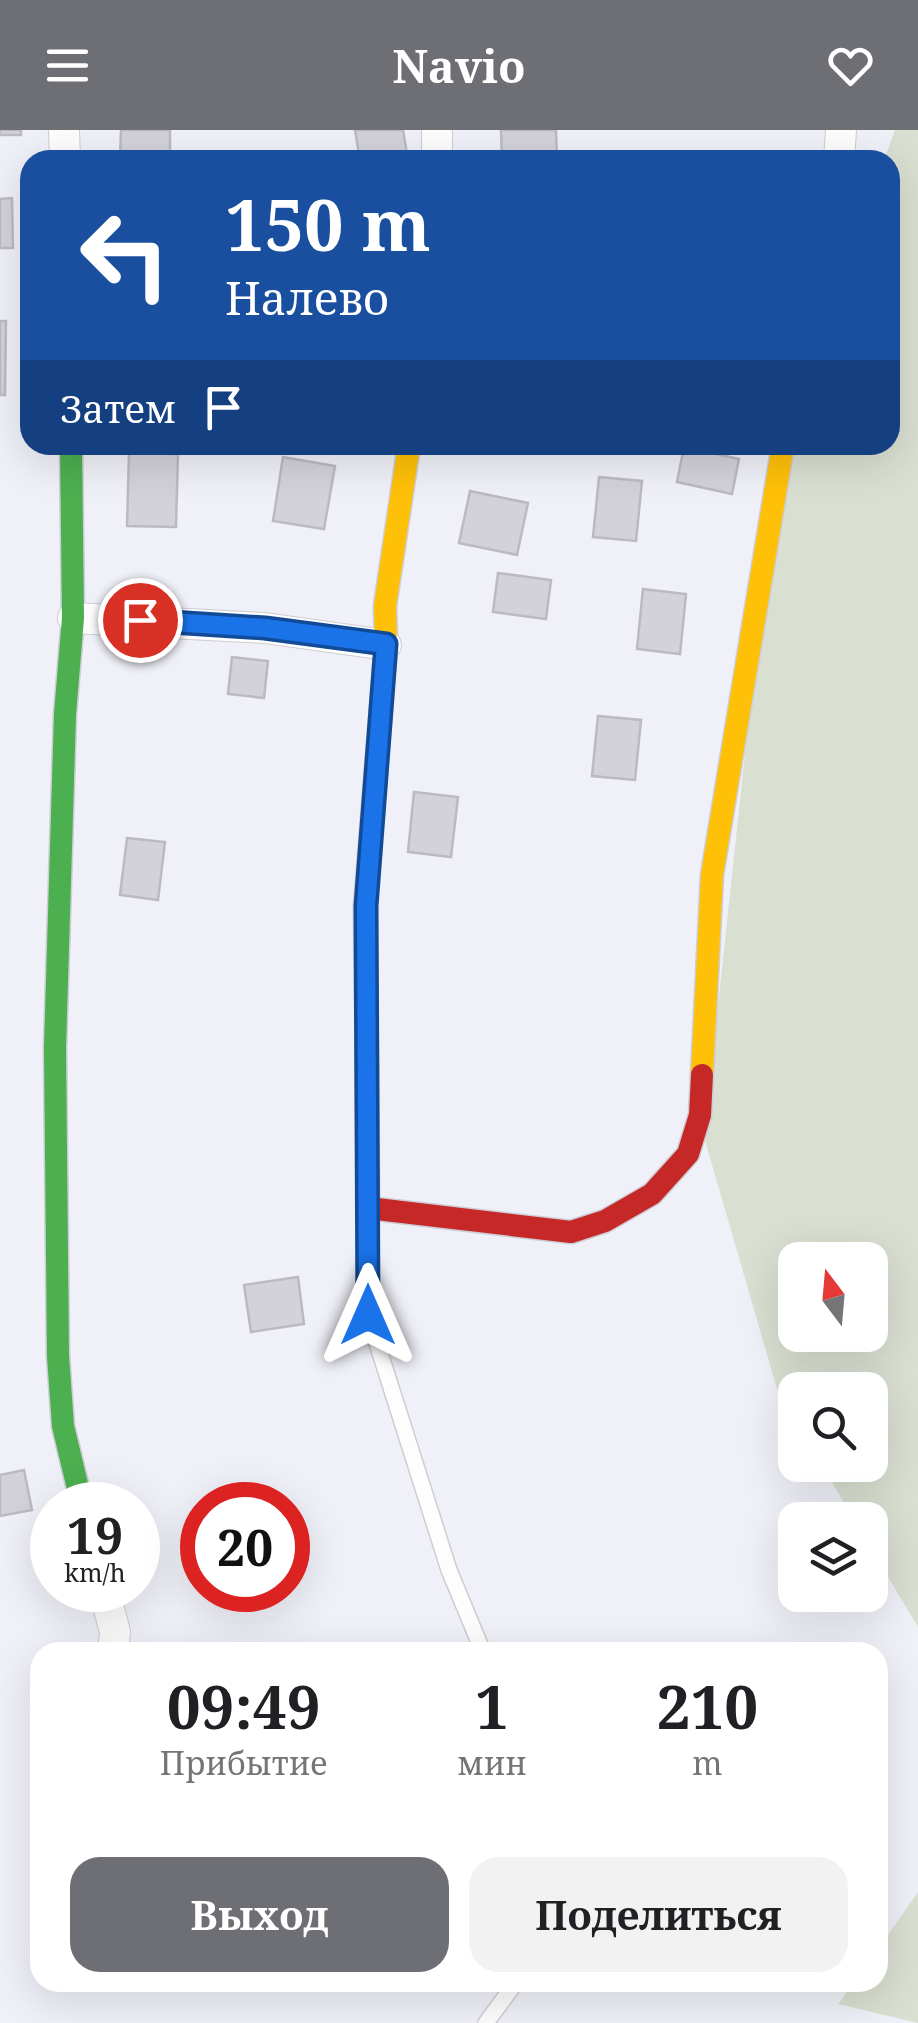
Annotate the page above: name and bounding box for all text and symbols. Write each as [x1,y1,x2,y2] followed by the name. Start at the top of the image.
[392,35,526,96] text: Navio
[40,38,95,93] icon: menu
[823,38,878,93] icon: heart
[225,176,431,272] text: 150 m
[60,190,190,320] icon: left
[225,267,389,328] text: Налево
[196,380,251,435] icon: arrive
[60,382,176,434] text: Затем
[98,578,183,663] pin
[113,593,168,648] icon: arrive
[778,1242,888,1352] north arrow
[778,1242,888,1612] map controls
[316,1263,420,1367] position arrow
[778,1372,888,1482] button: search
[180,1482,310,1612] speed limit sign: 20
[67,1501,123,1569] text: 19
[778,1502,888,1612] button: layers
[64,1555,126,1589] text: km/h
[167,1665,321,1747] text: 09:49
[475,1665,509,1747] text: 1
[657,1665,758,1747] text: 210
[160,1741,328,1784] text: Прибытие
[457,1741,527,1784] text: мин
[692,1741,722,1784] text: m
[70,1857,449,1972] button: Выход
[469,1857,848,1972] button: Поделиться

